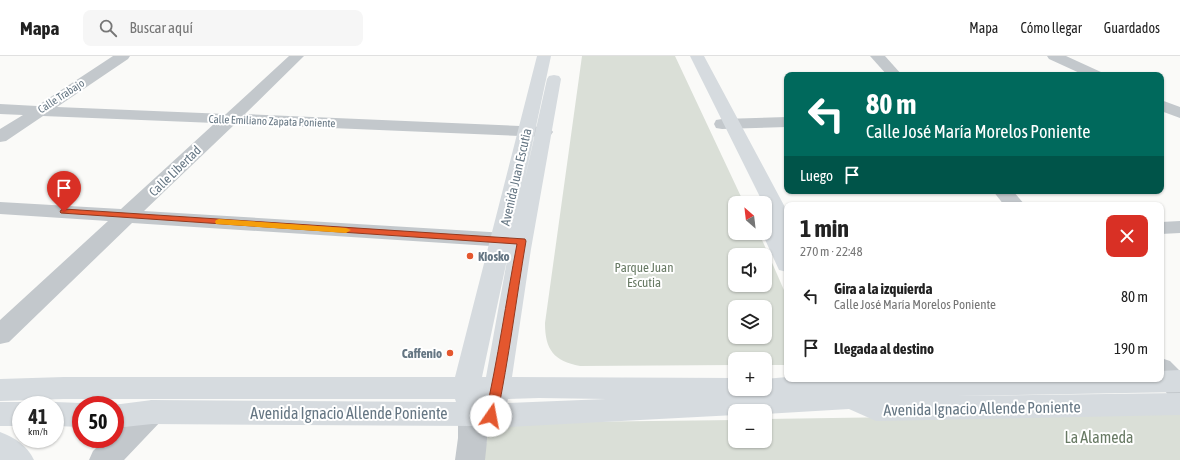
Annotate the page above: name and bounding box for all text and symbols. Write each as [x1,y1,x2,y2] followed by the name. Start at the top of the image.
[83,10,363,46] search box
[20,17,59,39] text: Mapa
[97,17,119,39] icon: search
[129,19,193,36] text: Buscar aquí
[969,20,998,36] text: Mapa
[1020,20,1082,36] text: Cómo llegar
[1104,20,1160,36] text: Guardados
[36,77,86,115] street label: Calle Trabajo
[800,88,852,140] icon: left
[866,88,916,120] text: 80 m
[208,113,336,129] street label: Calle Emiliano Zapata Poniente
[866,121,1090,142] text: Calle José María Morelos Poniente
[498,127,534,227] street label: Avenida Juan Escutia
[146,143,204,199] street label: Calle Libertad
[841,164,863,186] icon: arrive
[800,167,833,184] text: Luego
[47,171,81,212] pin
[53,177,75,199] icon: arrive
[728,196,772,240] north arrow
[728,196,772,448] map controls
[800,215,849,242] text: 1 min
[1106,215,1148,257] button: close
[800,244,863,259] text: 270 m · 22:48
[728,248,772,292] button: sound
[478,249,510,264] place label: Kiosko
[465,251,475,261] marker: Kiosko
[615,260,673,290] park label: Parque Juan Escutia
[834,280,932,297] text: Gira a la izquierda
[800,285,822,307] icon: left
[1121,288,1148,305] text: 80 m
[834,297,996,312] text: Calle José María Morelos Poniente
[728,300,772,344] button: layers
[800,337,822,359] icon: arrive
[834,340,934,357] text: Llegada al destino
[1114,340,1148,357] text: 190 m
[402,346,442,361] place label: Caffenio
[445,348,455,358] marker: Caffenio
[728,352,772,396] button: +
[470,395,512,437] position arrow
[72,396,124,448] speed limit sign: 50
[883,397,1081,420] street label: Avenida Ignacio Allende Poniente
[250,404,448,423] street label: Avenida Ignacio Allende Poniente
[728,404,772,448] button: −
[29,405,47,428] text: 41
[28,426,48,437] text: km/h
[1064,428,1134,446] park label: La Alameda

